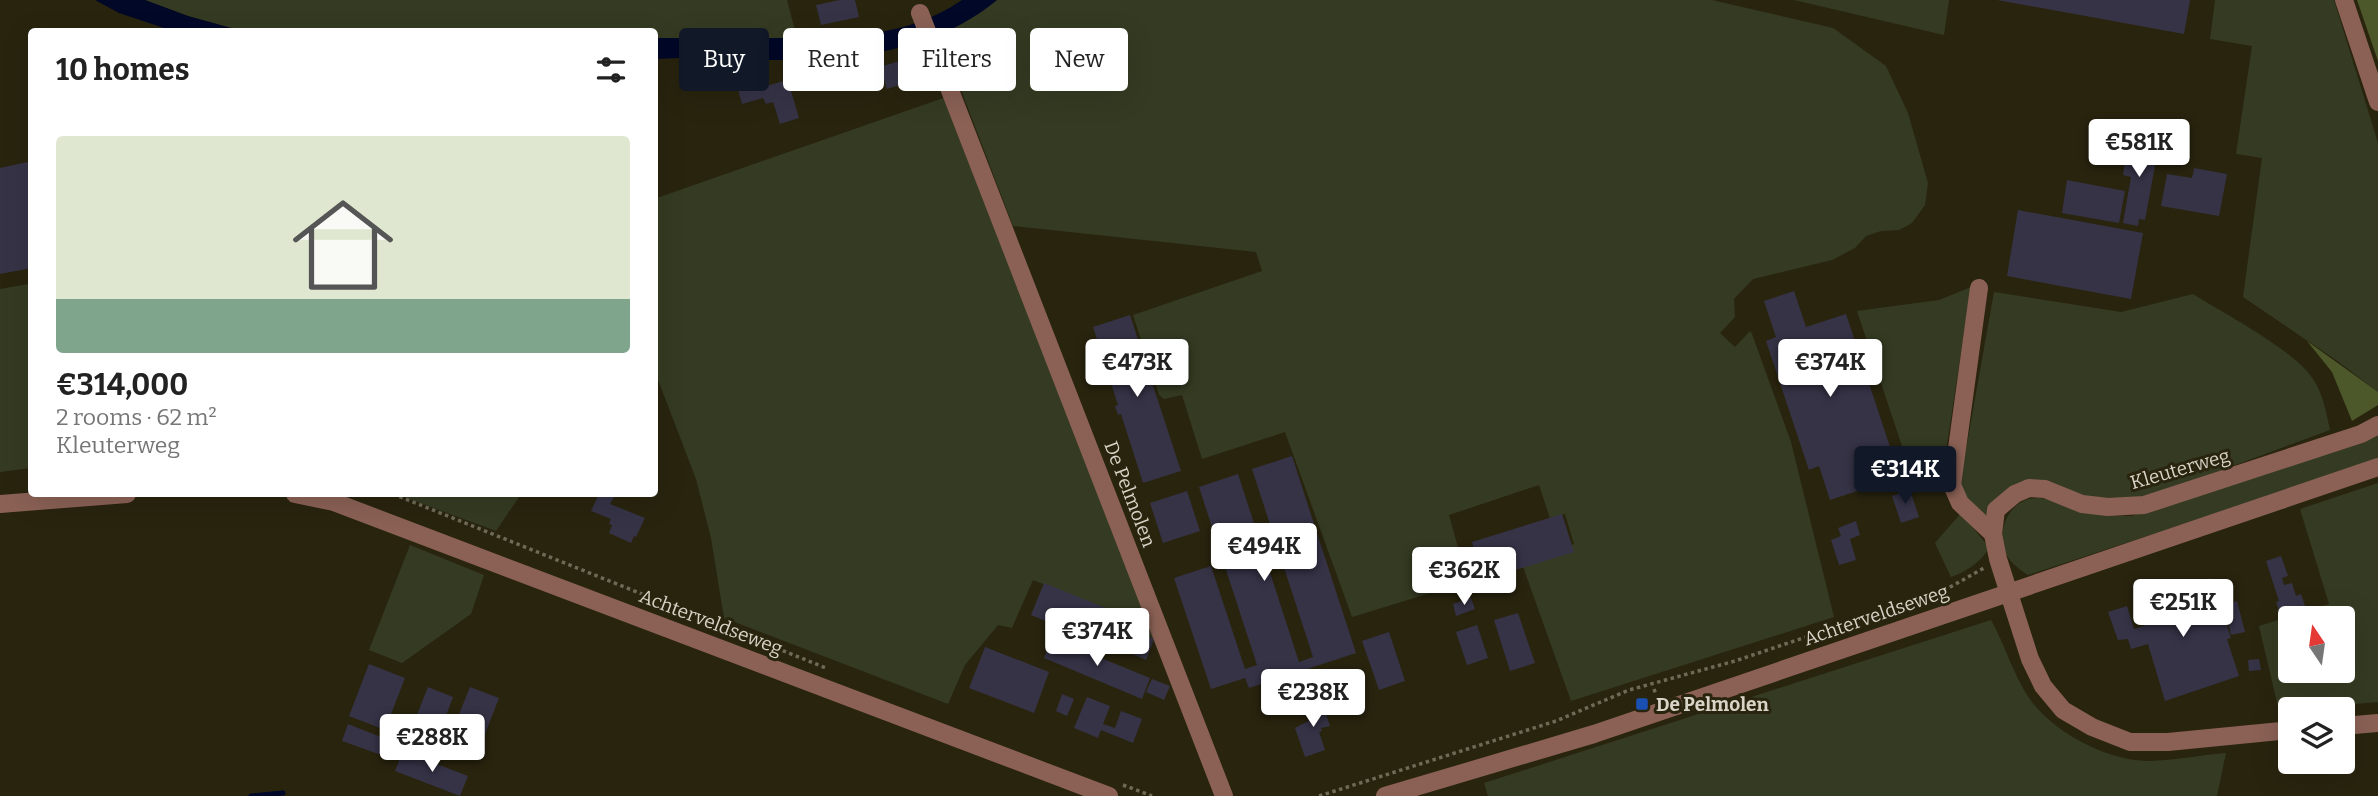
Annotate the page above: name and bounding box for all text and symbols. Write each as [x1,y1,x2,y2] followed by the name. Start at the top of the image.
[679,28,769,91] chip: Buy
[783,28,884,91] chip: Rent
[898,28,1016,91] chip: Filters
[1030,28,1128,91] chip: New
[592,51,630,89] icon: filters
[56,52,190,88] text: 10 homes
[2090,120,2188,179] pin: €581K
[2105,128,2173,156] text: €581K
[280,182,406,308] icon: home
[1088,340,1186,399] pin: €473K
[1781,340,1879,399] pin: €374K
[1101,348,1173,376] text: €473K
[1794,348,1866,376] text: €374K
[56,367,188,403] text: €314,000
[56,403,217,431] text: 2 rooms · 62 m²
[56,431,180,459] text: Kleuterweg
[1099,438,1161,550] street label: De Pelmolen
[2128,444,2233,494] street label: Kleuterweg
[1856,447,1954,506] pin: €314K
[1870,455,1940,483] text: €314K
[1215,524,1313,583] pin: €494K
[1227,532,1301,560] text: €494K
[1415,548,1513,607] pin: €362K
[1428,556,1500,584] text: €362K
[1801,579,1952,651] street label: Achterveldseweg
[2134,580,2232,639] pin: €251K
[636,584,786,660] street label: Achterveldseweg
[2149,588,2217,616] text: €251K
[2278,606,2356,682] north arrow
[2278,606,2355,774] map controls
[1048,608,1146,668] pin: €374K
[1061,617,1133,645] text: €374K
[1264,670,1362,729] pin: €238K
[1277,678,1349,706] text: €238K
[1656,693,1769,716] place label: De Pelmolen
[1634,696,1650,712] marker: De Pelmolen
[2278,697,2355,774] button: layers
[383,714,481,774] pin: €288K
[396,723,468,751] text: €288K

